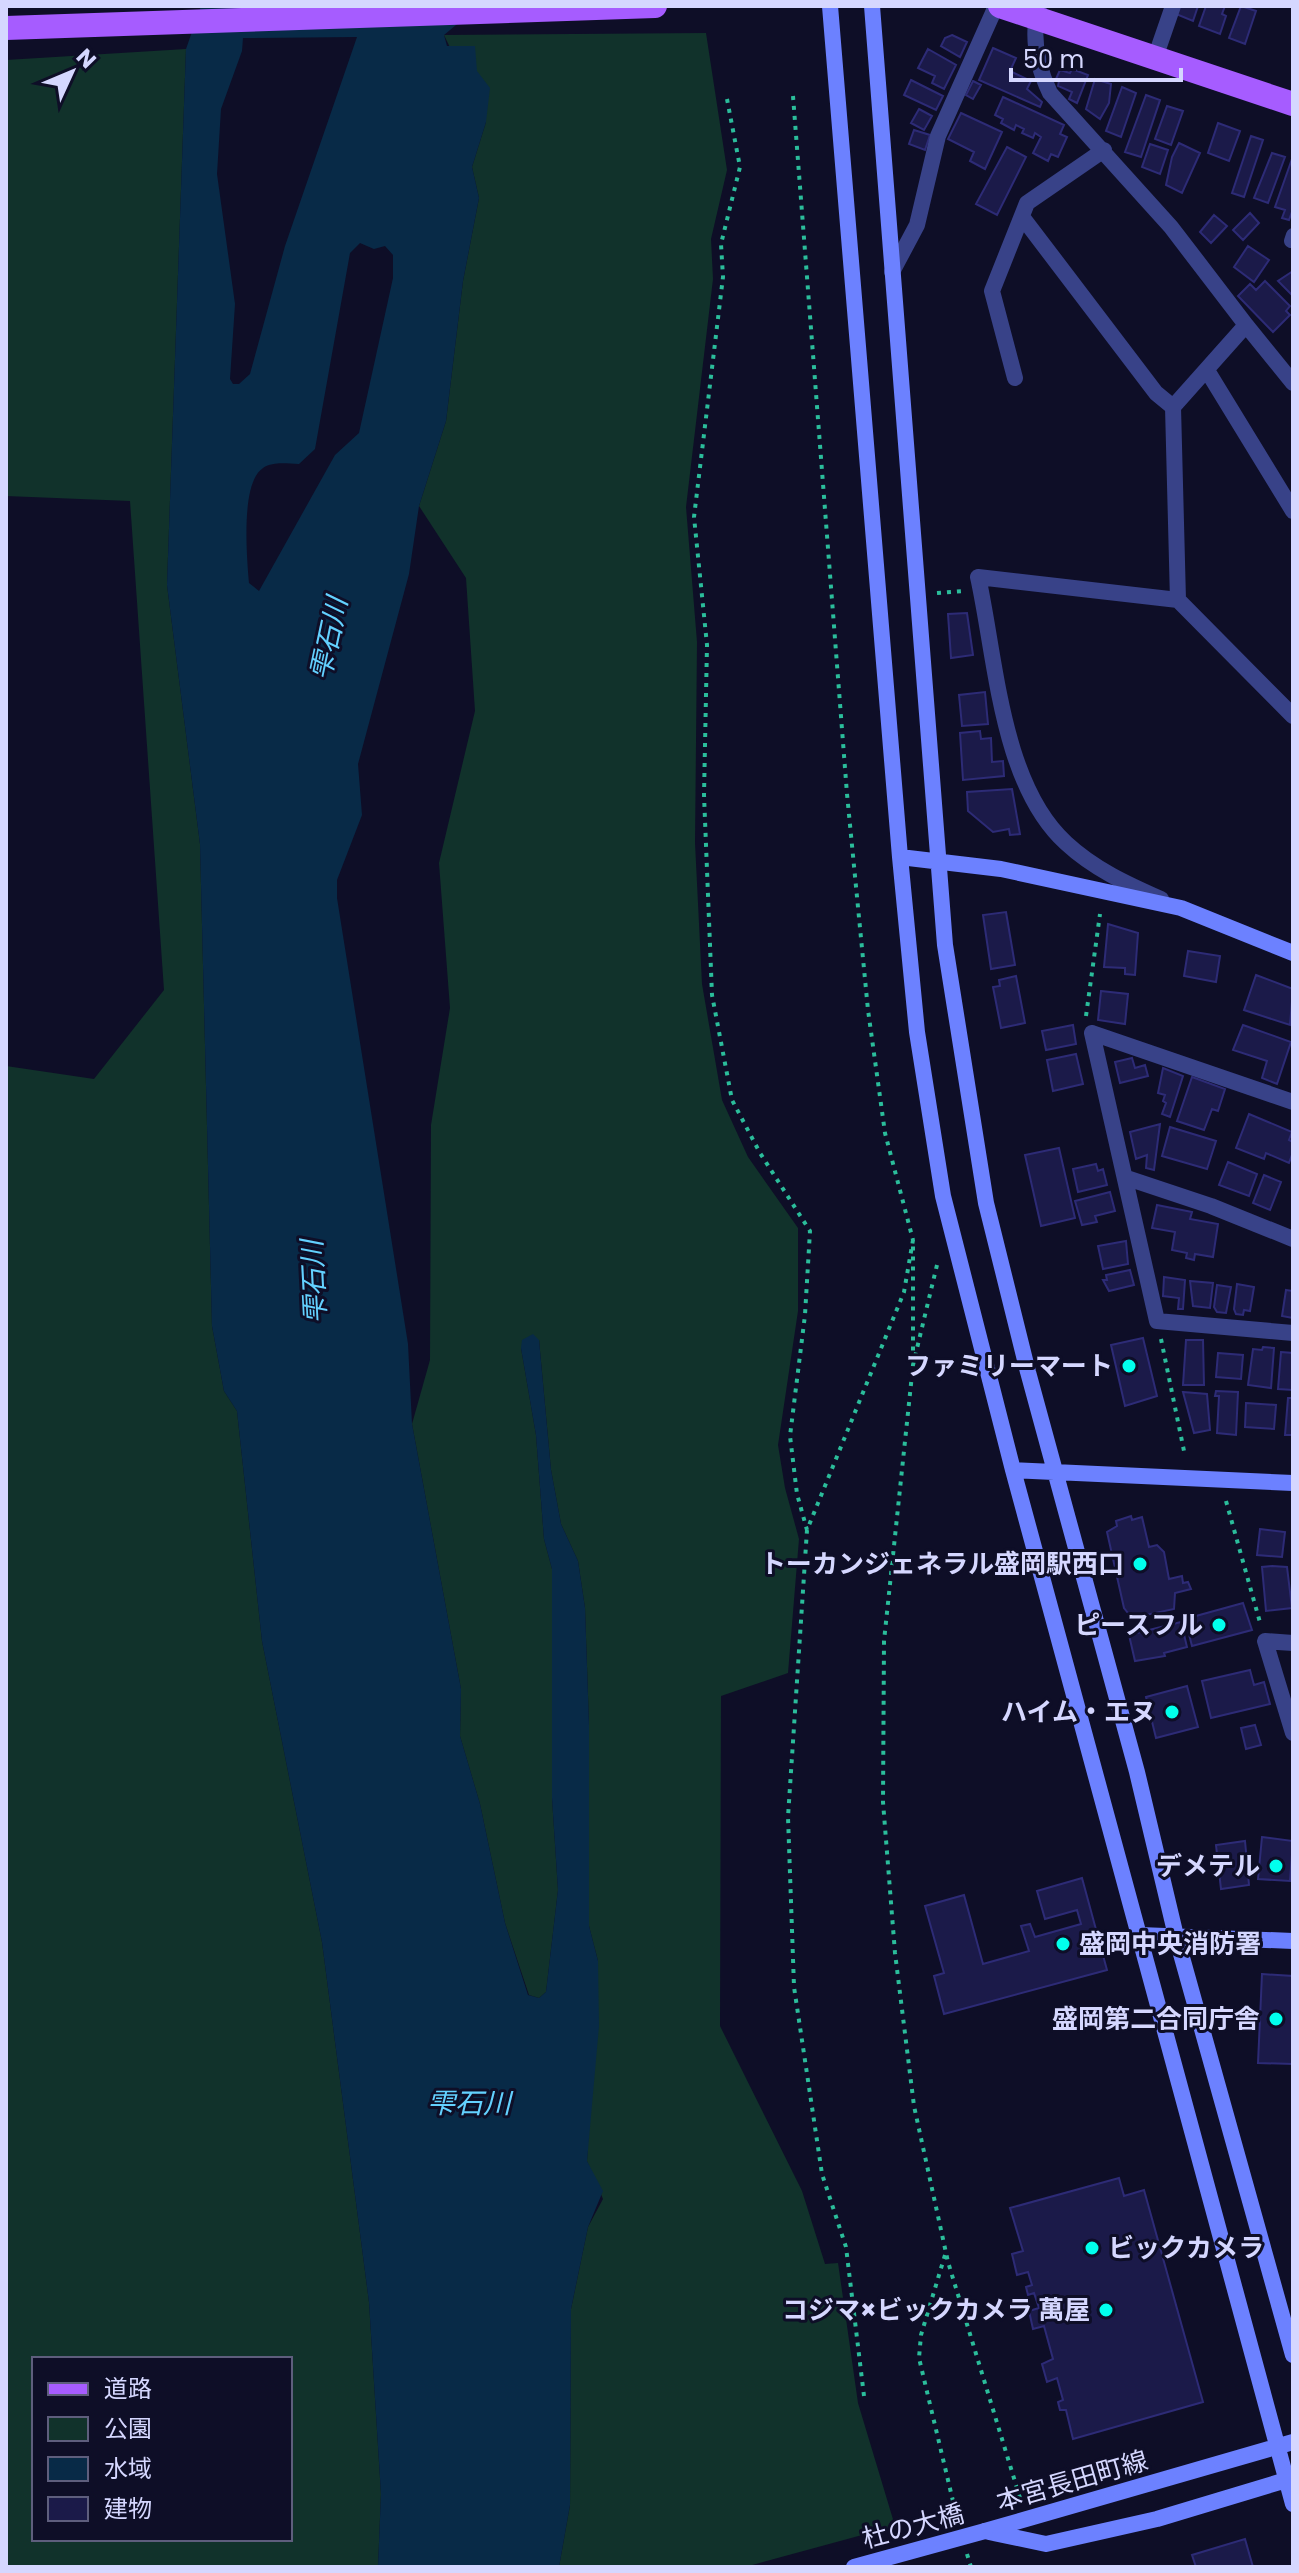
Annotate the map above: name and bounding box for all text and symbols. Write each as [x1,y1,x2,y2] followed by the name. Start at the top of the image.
[32,32,112,112] north arrow
[1011,32,1181,82] scale bar
[69,42,103,75] text: N
[1023,43,1084,76] text: 50 m
[301,591,357,684] water label: 雫石川
[292,1236,336,1325] water label: 雫石川
[905,1348,1113,1384] place label: ファミリーマート
[1120,1357,1138,1375] marker: ファミリーマート
[760,1546,1124,1582] place label: トーカンジェネラル盛岡駅西口
[1131,1555,1149,1573] marker: トーカンジェネラル盛岡駅西口
[1074,1607,1203,1643] place label: ピースフル
[1210,1616,1228,1634] marker: ピースフル
[1001,1694,1156,1730] place label: ハイム・エヌ
[1163,1703,1181,1721] marker: ハイム・エヌ
[1156,1848,1260,1884] place label: デメテル
[1267,1857,1285,1875] marker: デメテル
[1079,1926,1261,1962] place label: 盛岡中央消防署
[1054,1935,1072,1953] marker: 盛岡中央消防署
[1052,2001,1260,2037] place label: 盛岡第二合同庁舎
[1267,2010,1285,2028] marker: 盛岡第二合同庁舎
[427,2084,514,2123] water label: 雫石川
[1108,2230,1264,2266] place label: ビックカメラ
[1083,2239,1101,2257] marker: ビックカメラ
[782,2292,1090,2328] place label: コジマ×ビックカメラ 萬屋
[1097,2301,1115,2319] marker: コジマ×ビックカメラ 萬屋
[32,2357,292,2541] legend
[104,2372,152,2405] text: 道路
[104,2412,152,2445] text: 公園
[992,2442,1152,2520] street label: 本宮長田町線
[104,2452,152,2485] text: 水域
[104,2492,152,2525] text: 建物
[858,2495,968,2557] street label: 杜の大橋

